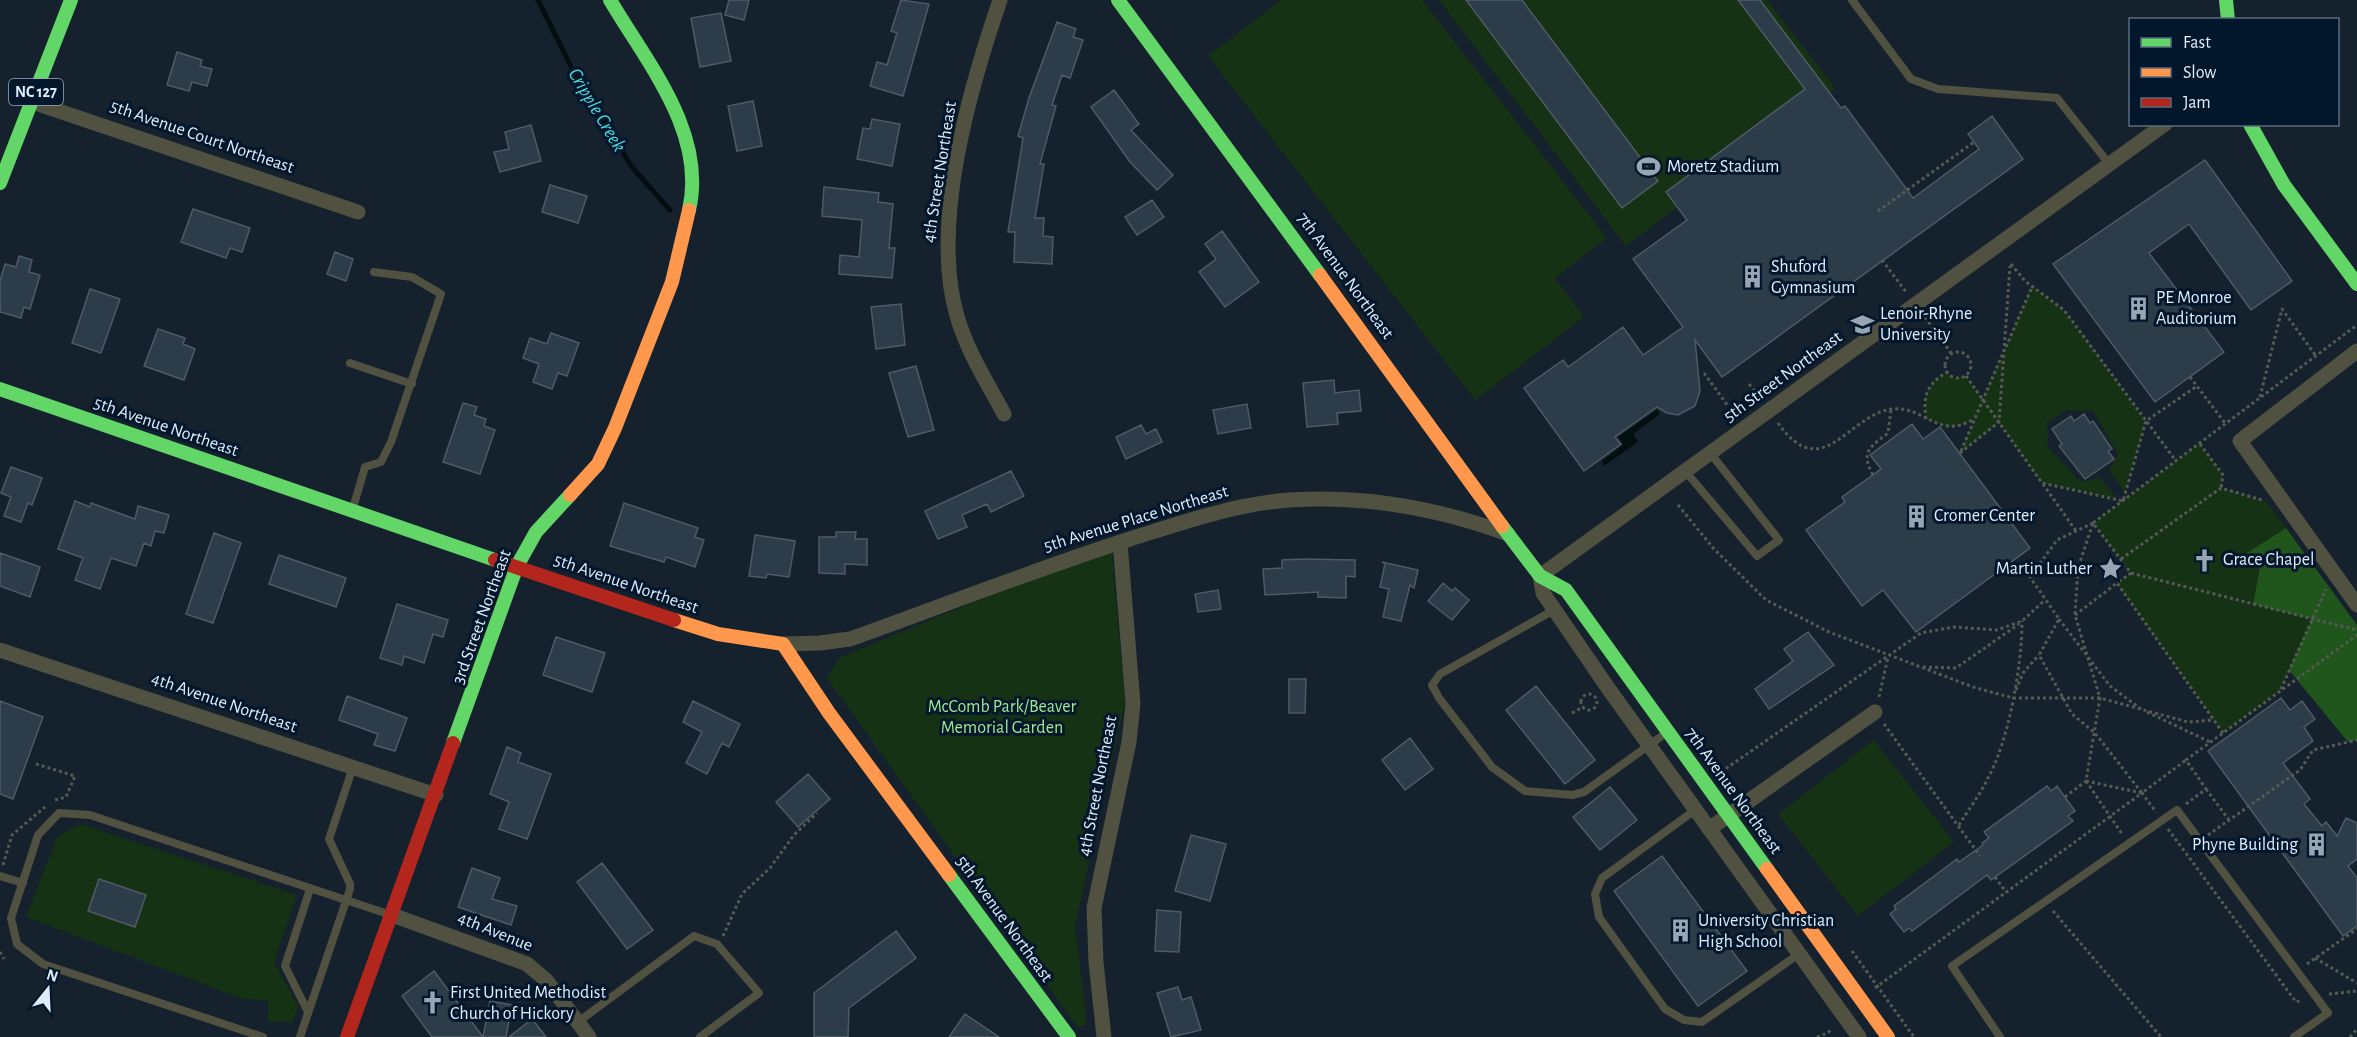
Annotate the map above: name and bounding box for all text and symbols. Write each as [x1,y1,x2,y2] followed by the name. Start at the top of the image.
[2129,18,2339,126] legend
[2183,34,2211,52] text: Fast
[2183,64,2216,82] text: Slow
[564,65,630,155] water label: Cripple Creek
[9,79,63,105] road number: NC 127
[2183,94,2211,112] text: Jam
[108,97,296,177] street label: 5th Avenue Court Northeast
[920,100,960,244] street label: 4th Street Northeast
[1636,154,1662,180] sports icon: Moretz Stadium
[1667,158,1779,176] place label: Moretz Stadium
[1293,209,1397,343] street label: 7th Avenue Northeast
[1771,258,1855,297] place label: Shuford Gymnasium
[1740,264,1766,290] building icon: Shuford Gymnasium
[2156,289,2237,328] place label: PE Monroe Auditorium
[2125,295,2151,321] building icon: PE Monroe Auditorium
[1880,305,1972,344] place label: Lenoir-Rhyne University
[1849,311,1875,337] school or university icon: Lenoir-Rhyne University
[1720,328,1846,426] street label: 5th Street Northeast
[91,394,241,460] street label: 5th Avenue Northeast
[1042,482,1231,556] street label: 5th Avenue Place Northeast
[1903,503,1929,529] building icon: Cromer Center
[1934,507,2035,525] place label: Cromer Center
[449,547,515,687] street label: 3rd Street Northeast
[2192,547,2218,573] church icon: Grace Chapel
[551,551,701,617] street label: 5th Avenue Northeast
[2223,551,2315,569] place label: Grace Chapel
[2097,556,2123,582] place icon: Martin Luther
[1996,560,2092,578] place label: Martin Luther
[149,670,299,736] street label: 4th Avenue Northeast
[928,698,1076,737] park label: McComb Park/Beaver Memorial Garden
[1076,714,1120,858] street label: 4th Street Northeast
[1681,724,1785,858] street label: 7th Avenue Northeast
[2303,832,2329,858] building icon: Phyne Building
[2192,836,2298,854] place label: Phyne Building
[952,852,1056,986] street label: 5th Avenue Northeast
[455,909,535,955] street label: 4th Avenue
[1698,912,1834,951] place label: University Christian High School
[1667,918,1693,944] building icon: University Christian High School
[18,959,78,1019] north arrow
[45,966,60,985] text: N
[450,984,606,1023] place label: First United Methodist Church of Hickory
[419,990,445,1016] church icon: First United Methodist Church of Hickory

